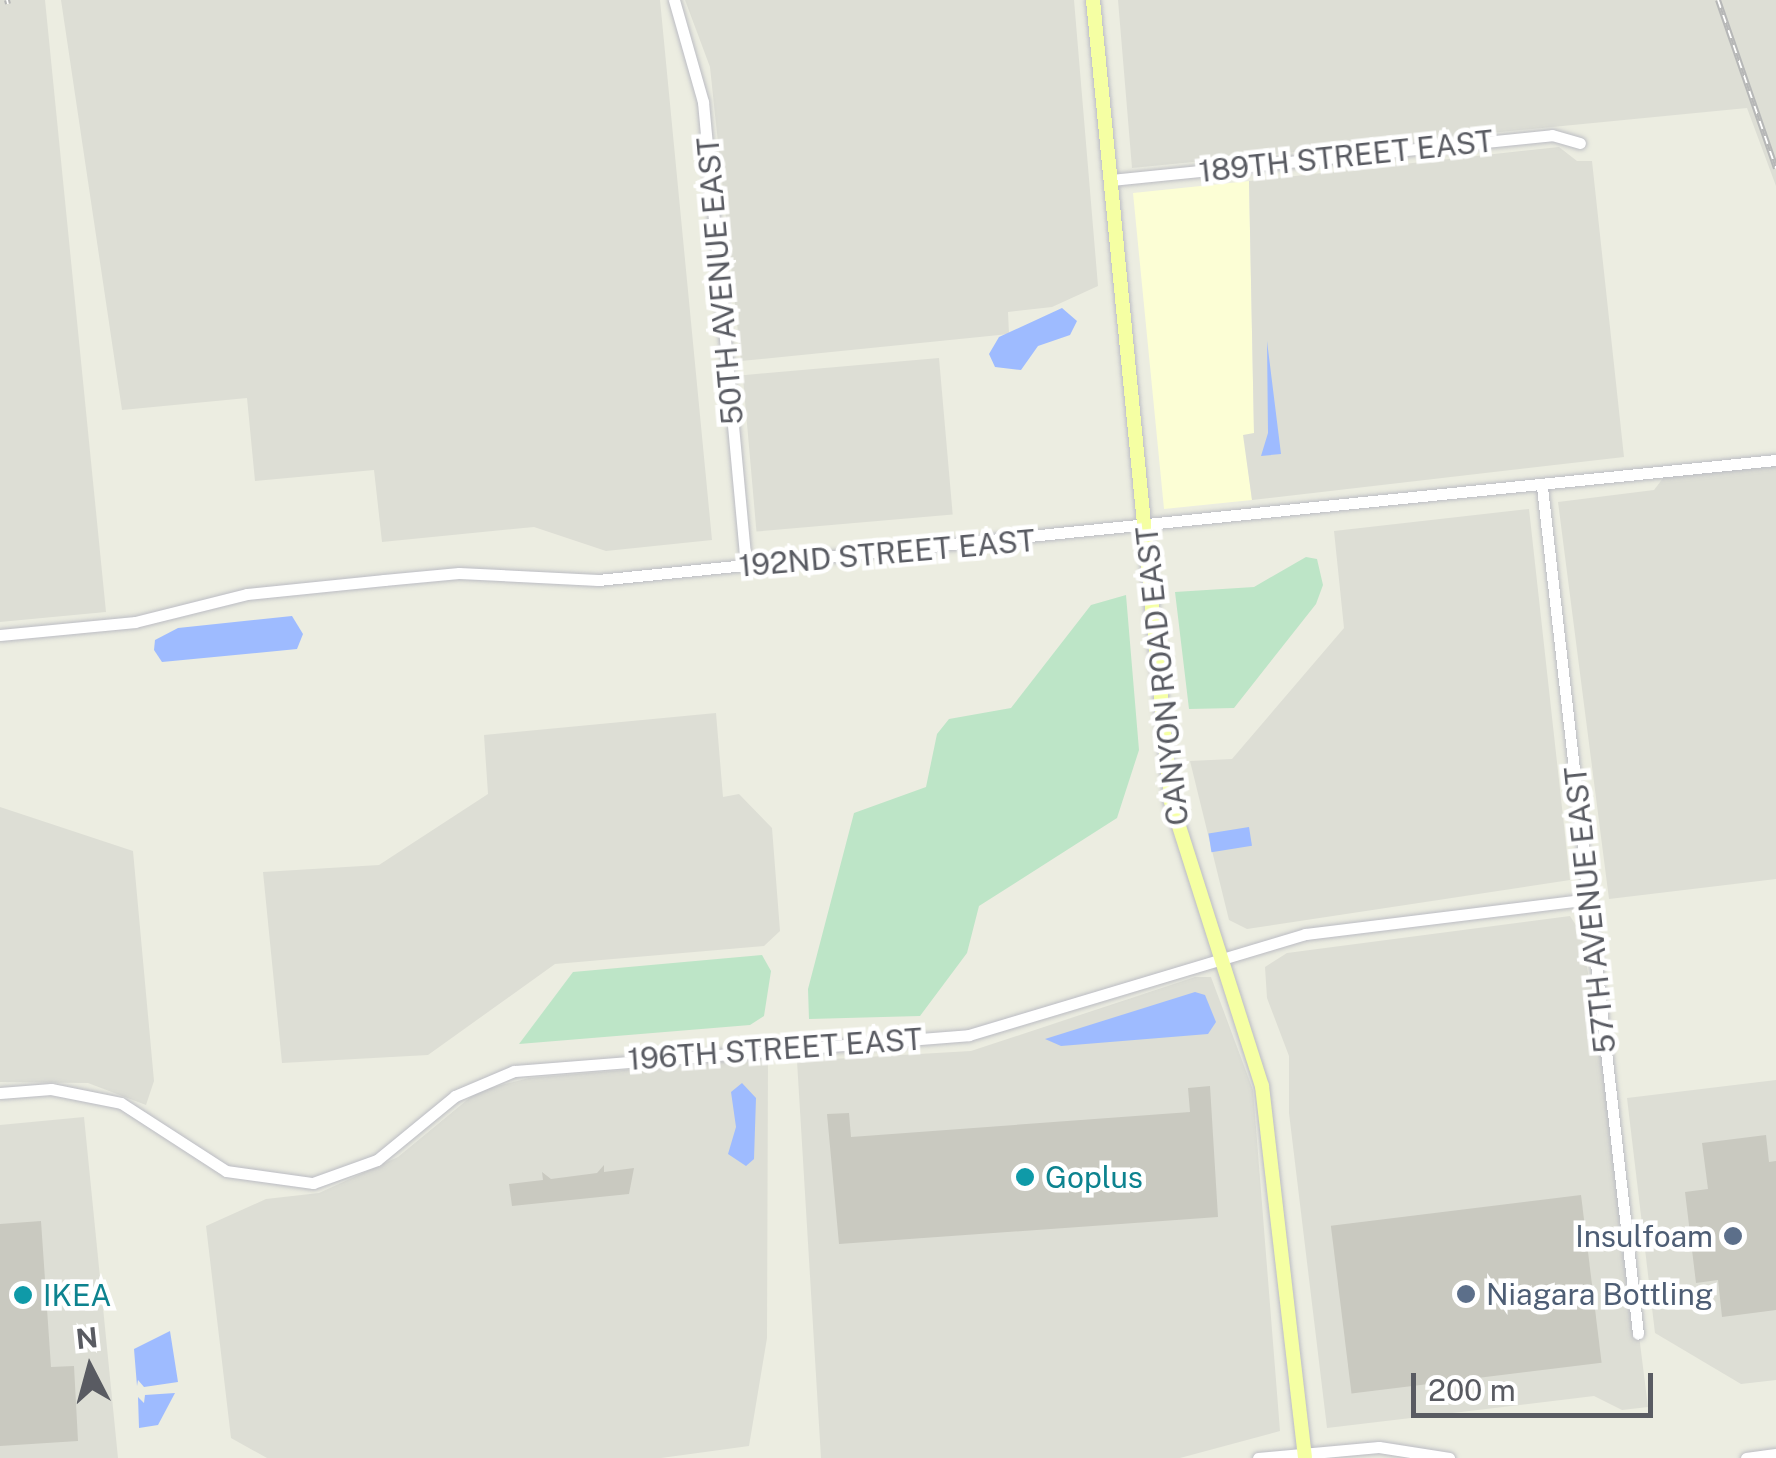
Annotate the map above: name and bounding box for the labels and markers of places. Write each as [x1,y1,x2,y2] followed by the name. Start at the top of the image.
[1045,1159,1143,1195] place label: Goplus
[1014,1166,1036,1188] marker: Goplus
[1575,1218,1713,1254] place label: Insulfoam
[1722,1225,1744,1247] marker: Insulfoam
[1486,1276,1713,1312] place label: Niagara Bottling
[43,1277,112,1313] place label: IKEA
[1455,1283,1477,1305] marker: Niagara Bottling
[12,1284,34,1306] marker: IKEA

